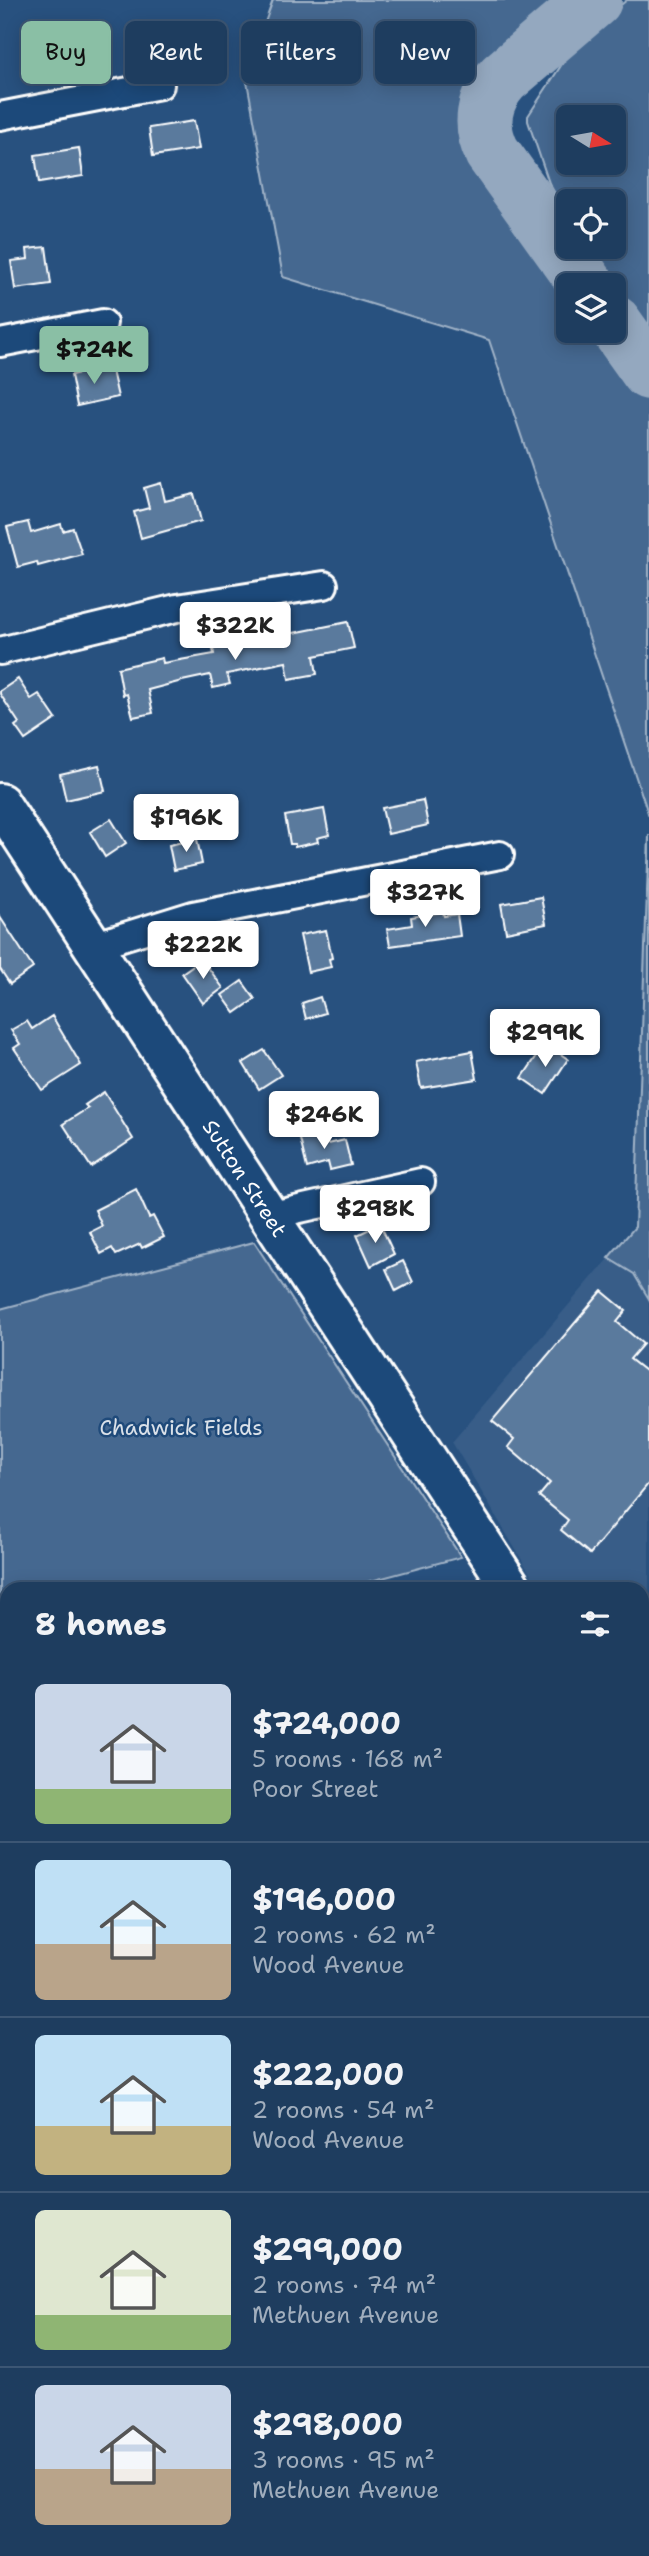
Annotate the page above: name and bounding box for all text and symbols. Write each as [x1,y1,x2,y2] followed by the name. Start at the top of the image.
[21,21,111,84] chip: Buy
[125,21,227,84] chip: Rent
[241,21,361,84] chip: Filters
[375,21,475,84] chip: New
[556,105,626,175] north arrow
[556,105,626,343] map controls
[556,189,626,259] button: locate
[556,273,626,343] button: layers
[45,326,143,386] pin: $724K
[55,334,133,364] text: $724K
[186,602,284,662] pin: $322K
[196,610,274,640] text: $322K
[137,794,235,854] pin: $196K
[150,802,222,832] text: $196K
[376,870,474,929] pin: $327K
[386,877,464,907] text: $327K
[154,922,252,981] pin: $222K
[164,929,242,959] text: $222K
[496,1010,594,1069] pin: $299K
[506,1017,584,1047] text: $299K
[275,1092,373,1151] pin: $246K
[285,1099,363,1129] text: $246K
[196,1114,293,1243] street label: Sutton Street
[326,1186,424,1245] pin: $298K
[336,1193,414,1223] text: $298K
[99,1414,263,1442] park label: Chadwick Fields
[35,1604,167,1645] text: 8 homes
[576,1605,614,1643] icon: filters
[252,1703,401,1744] text: $724,000
[91,1712,175,1796] icon: home
[252,1744,443,1774] text: 5 rooms · 168 m²
[252,1774,379,1804] text: Poor Street
[252,1879,396,1920] text: $196,000
[91,1888,175,1972] icon: home
[252,1920,436,1950] text: 2 rooms · 62 m²
[252,1950,405,1980] text: Wood Avenue
[252,2054,404,2095] text: $222,000
[91,2063,175,2147] icon: home
[252,2095,435,2125] text: 2 rooms · 54 m²
[252,2125,405,2155] text: Wood Avenue
[252,2229,403,2270] text: $299,000
[91,2238,175,2322] icon: home
[252,2270,436,2300] text: 2 rooms · 74 m²
[252,2300,439,2330] text: Methuen Avenue
[252,2404,403,2445] text: $298,000
[91,2413,175,2497] icon: home
[252,2445,435,2475] text: 3 rooms · 95 m²
[252,2475,439,2505] text: Methuen Avenue

